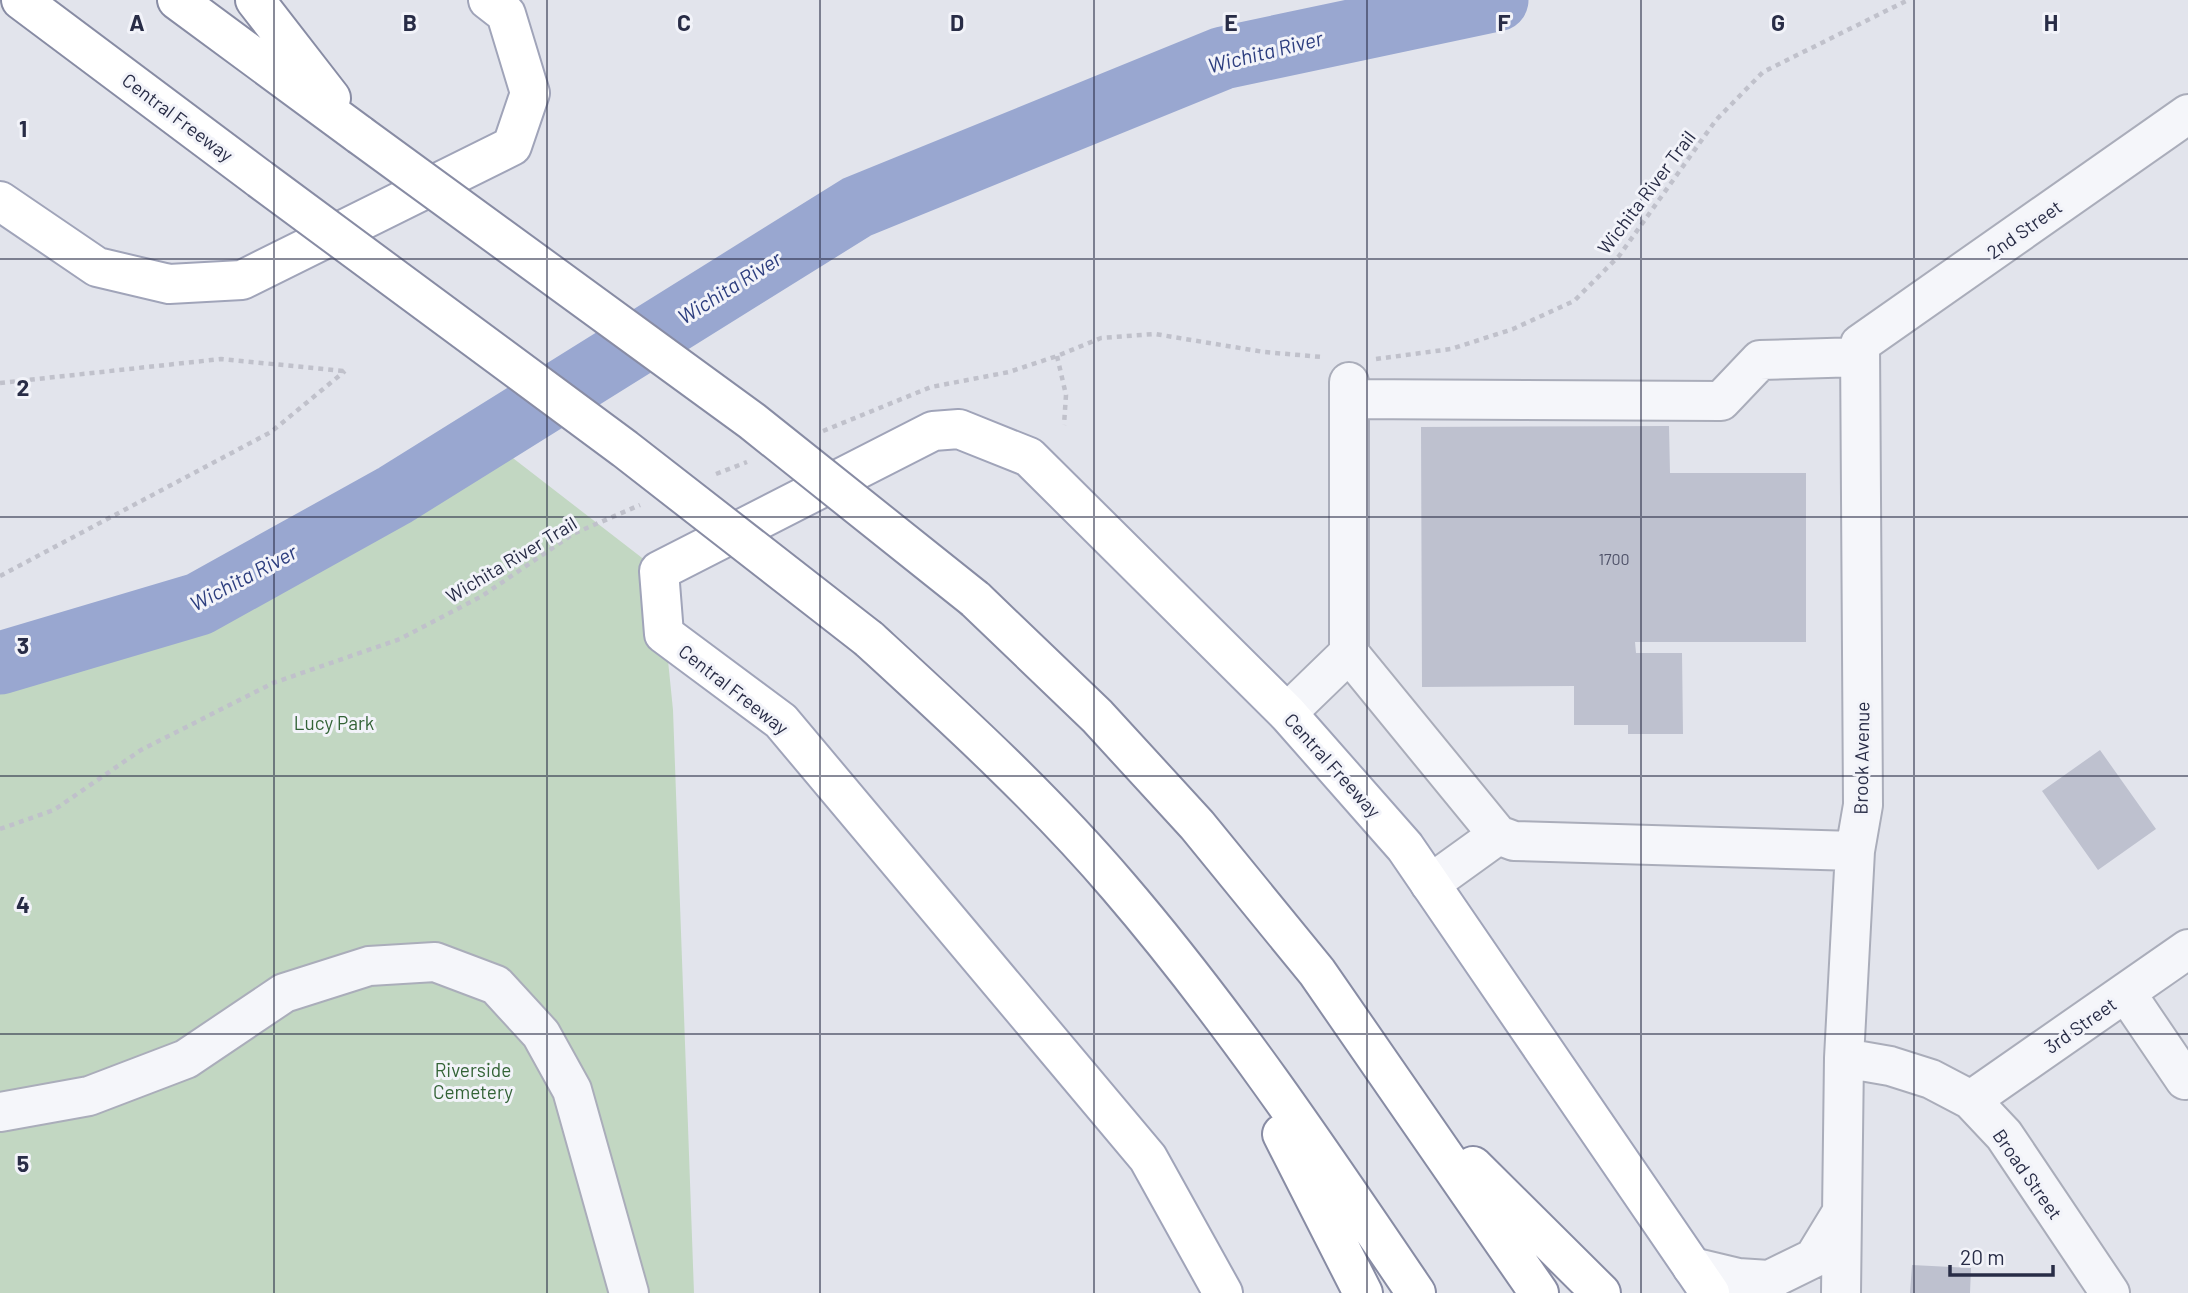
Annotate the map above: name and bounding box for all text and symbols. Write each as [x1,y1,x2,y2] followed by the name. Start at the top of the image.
[129,8,145,36] text: A
[403,8,417,36] text: B
[677,8,691,36] text: C
[950,8,964,36] text: D
[1224,8,1238,36] text: E
[1498,8,1511,36] text: F
[1771,8,1785,36] text: G
[2044,8,2058,36] text: H
[1205,25,1326,77] water label: Wichita River
[118,68,238,166] street label: Central Freeway
[19,114,27,142] text: 1
[1592,126,1700,258] street label: Wichita River Trail
[1982,195,2066,263] street label: 2nd Street
[673,245,786,329] water label: Wichita River
[17,373,29,401] text: 2
[441,511,581,607] street label: Wichita River Trail
[185,538,301,616] water label: Wichita River
[1598,549,1630,568] house number: 1700
[17,631,29,659] text: 3
[675,639,794,739] street label: Central Freeway
[1849,701,1873,815] street label: Brook Avenue
[1280,708,1386,822] street label: Central Freeway
[294,711,374,734] park label: Lucy Park
[16,890,30,918] text: 4
[2040,992,2120,1058] street label: 3rd Street
[433,1058,513,1103] park label: Riverside Cemetery
[1989,1124,2067,1224] street label: Broad Street
[17,1149,29,1177] text: 5
[1950,1234,2053,1278] scale bar
[1960,1244,2005,1269] text: 20 m

